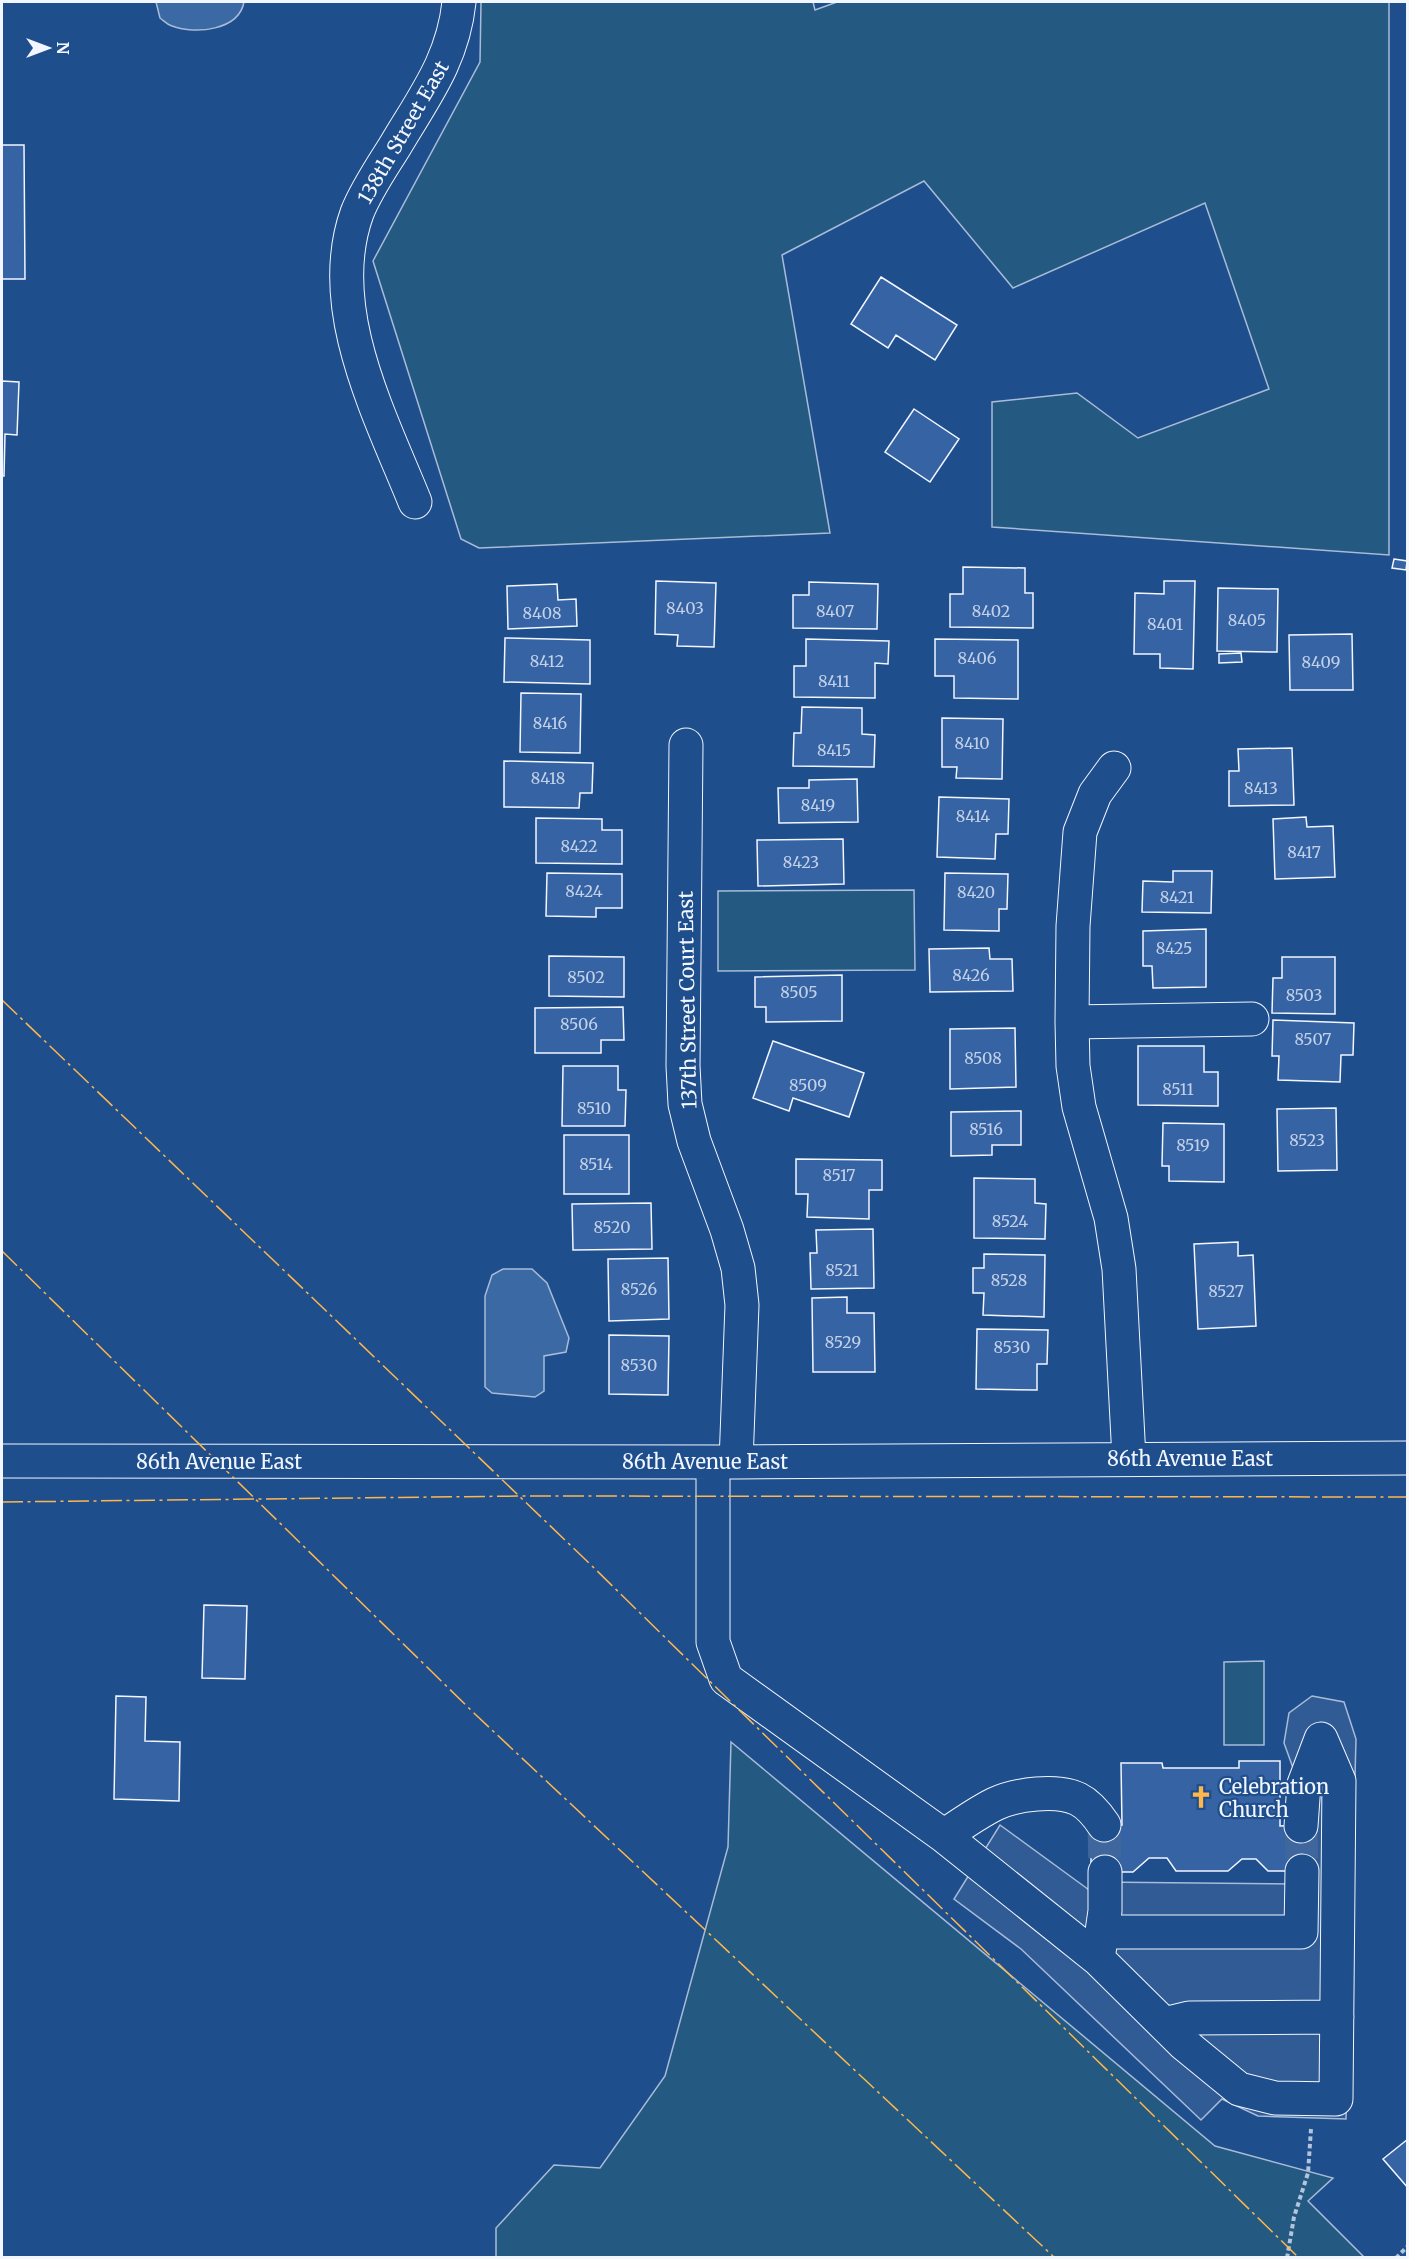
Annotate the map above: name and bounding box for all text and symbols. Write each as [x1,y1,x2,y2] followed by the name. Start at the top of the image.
[18,18,78,78] north arrow
[53,42,73,55] text: N
[352,56,454,208] street label: 138th Street East
[666,598,704,618] house number: 8403
[816,601,854,621] house number: 8407
[972,601,1010,621] house number: 8402
[523,603,561,623] house number: 8408
[1228,610,1266,630] house number: 8405
[1147,614,1183,634] house number: 8401
[957,648,997,668] house number: 8406
[530,651,564,671] house number: 8412
[1301,652,1341,672] house number: 8409
[818,671,850,691] house number: 8411
[533,713,568,733] house number: 8416
[955,733,990,753] house number: 8410
[817,740,851,760] house number: 8415
[531,768,565,788] house number: 8418
[1244,778,1278,798] house number: 8413
[801,795,835,815] house number: 8419
[956,806,990,826] house number: 8414
[560,836,598,856] house number: 8422
[1287,842,1321,862] house number: 8417
[783,852,819,872] house number: 8423
[565,881,603,901] house number: 8424
[957,882,995,902] house number: 8420
[1160,887,1194,907] house number: 8421
[673,891,701,1109] street label: 137th Street Court East
[1156,938,1192,958] house number: 8425
[952,965,990,985] house number: 8426
[567,967,605,987] house number: 8502
[780,982,818,1002] house number: 8505
[1286,985,1322,1005] house number: 8503
[560,1014,598,1034] house number: 8506
[1295,1029,1332,1049] house number: 8507
[964,1048,1002,1068] house number: 8508
[789,1075,827,1095] house number: 8509
[1162,1079,1194,1099] house number: 8511
[577,1098,611,1118] house number: 8510
[969,1119,1003,1139] house number: 8516
[1289,1130,1325,1150] house number: 8523
[1176,1135,1210,1155] house number: 8519
[579,1154,613,1174] house number: 8514
[823,1165,855,1185] house number: 8517
[992,1211,1028,1231] house number: 8524
[593,1217,631,1237] house number: 8520
[825,1260,859,1280] house number: 8521
[991,1270,1027,1290] house number: 8528
[621,1279,657,1299] house number: 8526
[1208,1281,1244,1301] house number: 8527
[825,1332,861,1352] house number: 8529
[994,1337,1030,1357] house number: 8530
[621,1355,657,1375] house number: 8530
[1107,1446,1273,1471] street label: 86th Avenue East
[136,1449,302,1474] street label: 86th Avenue East
[622,1449,788,1474] street label: 86th Avenue East
[1219,1774,1329,1822] place label: Celebration Church
[1188,1784,1214,1810] church icon: Celebration Church

